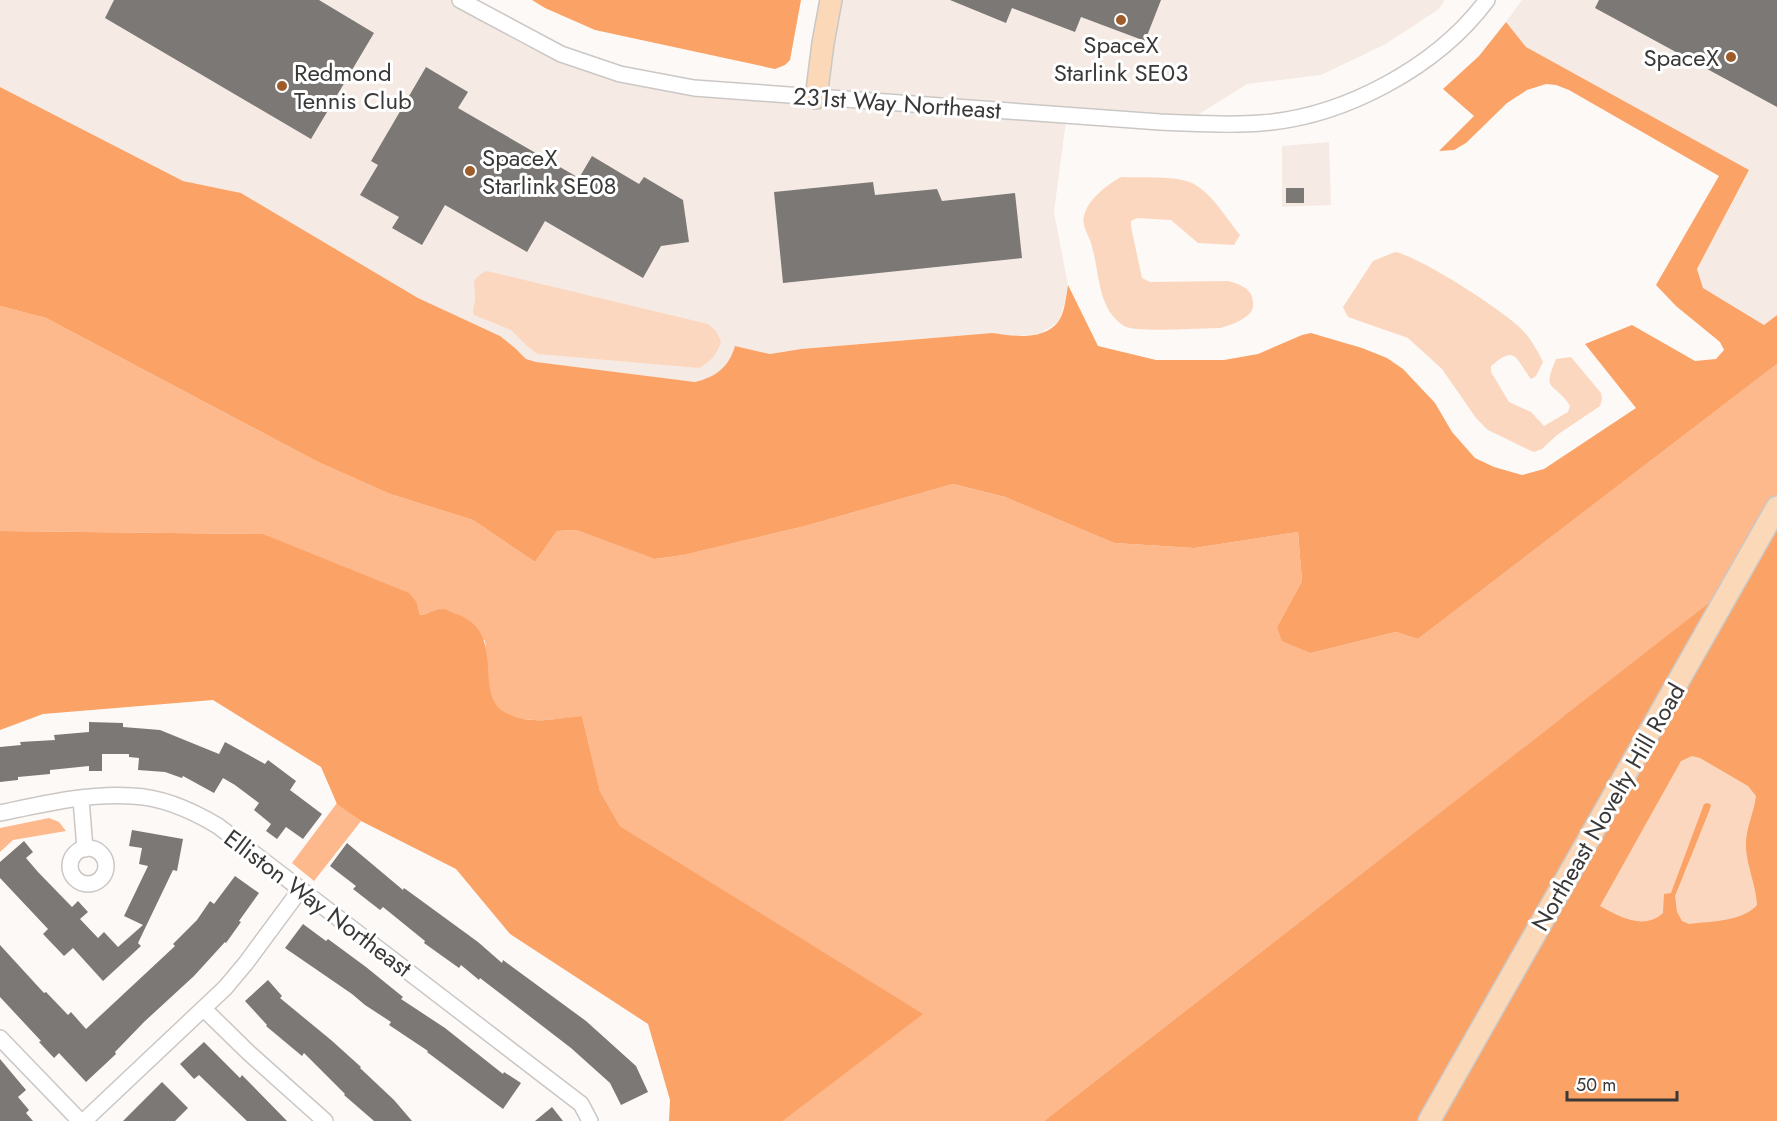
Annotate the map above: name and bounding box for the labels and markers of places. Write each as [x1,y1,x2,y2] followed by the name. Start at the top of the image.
[1114,13,1128,27] marker: SpaceX Starlink SE03
[1054,27,1188,90] place label: SpaceX Starlink SE03
[1643,40,1720,75] place label: SpaceX
[1724,50,1738,64] marker: SpaceX
[294,55,412,118] place label: Redmond Tennis Club
[275,79,289,93] marker: Redmond Tennis Club
[482,140,617,203] place label: SpaceX Starlink SE08
[463,164,477,178] marker: SpaceX Starlink SE08

